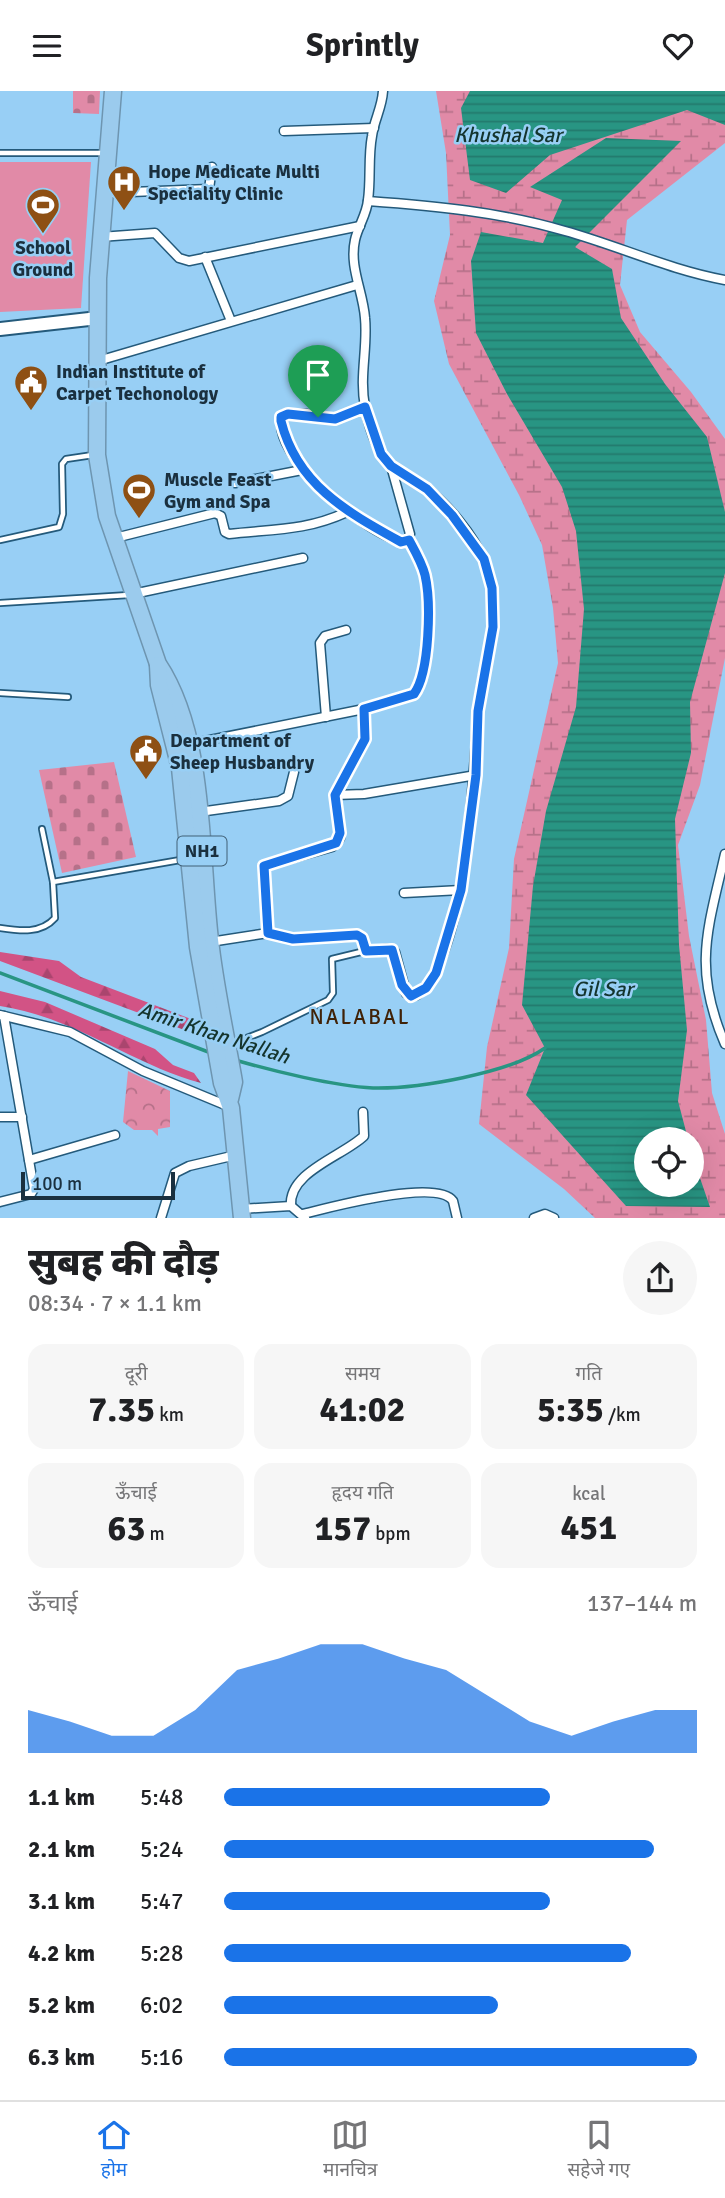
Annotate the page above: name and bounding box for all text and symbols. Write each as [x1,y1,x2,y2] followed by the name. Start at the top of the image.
[306,26,419,65] text: Sprintly
[28,27,66,65] icon: menu
[659,27,697,65] icon: heart
[454,122,565,148] water label: Khushal Sar
[148,160,320,206] place label: Hope Medicate Multi Speciality Clinic
[105,163,143,212] hospital icon: Hope Medicate Multi Speciality Clinic
[24,186,62,235] sports icon: School Ground
[13,236,73,282] place label: School Ground
[288,345,348,417] pin
[299,356,337,394] icon: arrive
[56,360,219,406] place label: Indian Institute of Carpet Techonology
[12,363,50,412] public building icon: Indian Institute of Carpet Techonology
[164,468,271,514] place label: Muscle Feast Gym and Spa
[120,471,158,520] sports icon: Muscle Feast Gym and Spa
[170,729,315,775] place label: Department of Sheep Husbandry
[127,732,165,781] public building icon: Department of Sheep Husbandry
[178,837,227,865] road number: NH1
[573,976,636,1002] water label: Gil Sar
[135,996,293,1070] water label: Amir Khan Nallah
[309,1004,411,1030] district label: NALABAL
[634,1127,704,1197] map controls
[634,1127,704,1197] button: locate
[21,1169,175,1201] scale bar
[32,1172,82,1196] text: 100 m
[28,1239,219,1286] text: सुबह की दौड़
[623,1241,697,1315] button: share
[28,1289,202,1318] text: 08:34 · 7 × 1.1 km
[125,1362,148,1386] text: दूरी
[345,1362,380,1386] text: समय
[576,1362,602,1386] text: गति
[88,1388,155,1431] text: 7.35
[320,1388,405,1431] text: 41:02
[537,1388,604,1431] text: 5:35
[155,1403,184,1427] text: km
[604,1403,641,1427] text: /km
[116,1481,157,1505] text: ऊँचाई
[331,1481,394,1505] text: हृदय गति
[572,1482,605,1506] text: kcal
[560,1506,617,1549] text: 451
[108,1507,145,1550] text: 63
[314,1507,371,1550] text: 157
[145,1522,165,1546] text: m
[371,1522,411,1546] text: bpm
[28,1589,78,1618] text: ऊँचाई
[587,1589,697,1618] text: 137–144 m
[28,1783,95,1812] text: 1.1 km
[140,1783,183,1812] text: 5:48
[28,1835,95,1864] text: 2.1 km
[140,1835,183,1864] text: 5:24
[28,1887,95,1916] text: 3.1 km
[140,1887,183,1916] text: 5:47
[28,1939,95,1968] text: 4.2 km
[140,1939,183,1968] text: 5:28
[28,1991,95,2020] text: 5.2 km
[140,1991,183,2020] text: 6:02
[28,2043,95,2072] text: 6.3 km
[140,2043,183,2072] text: 5:16
[95,2116,133,2184] tab: होम
[323,2116,377,2184] tab: मानचित्र
[568,2116,630,2184] tab: सहेजे गए

